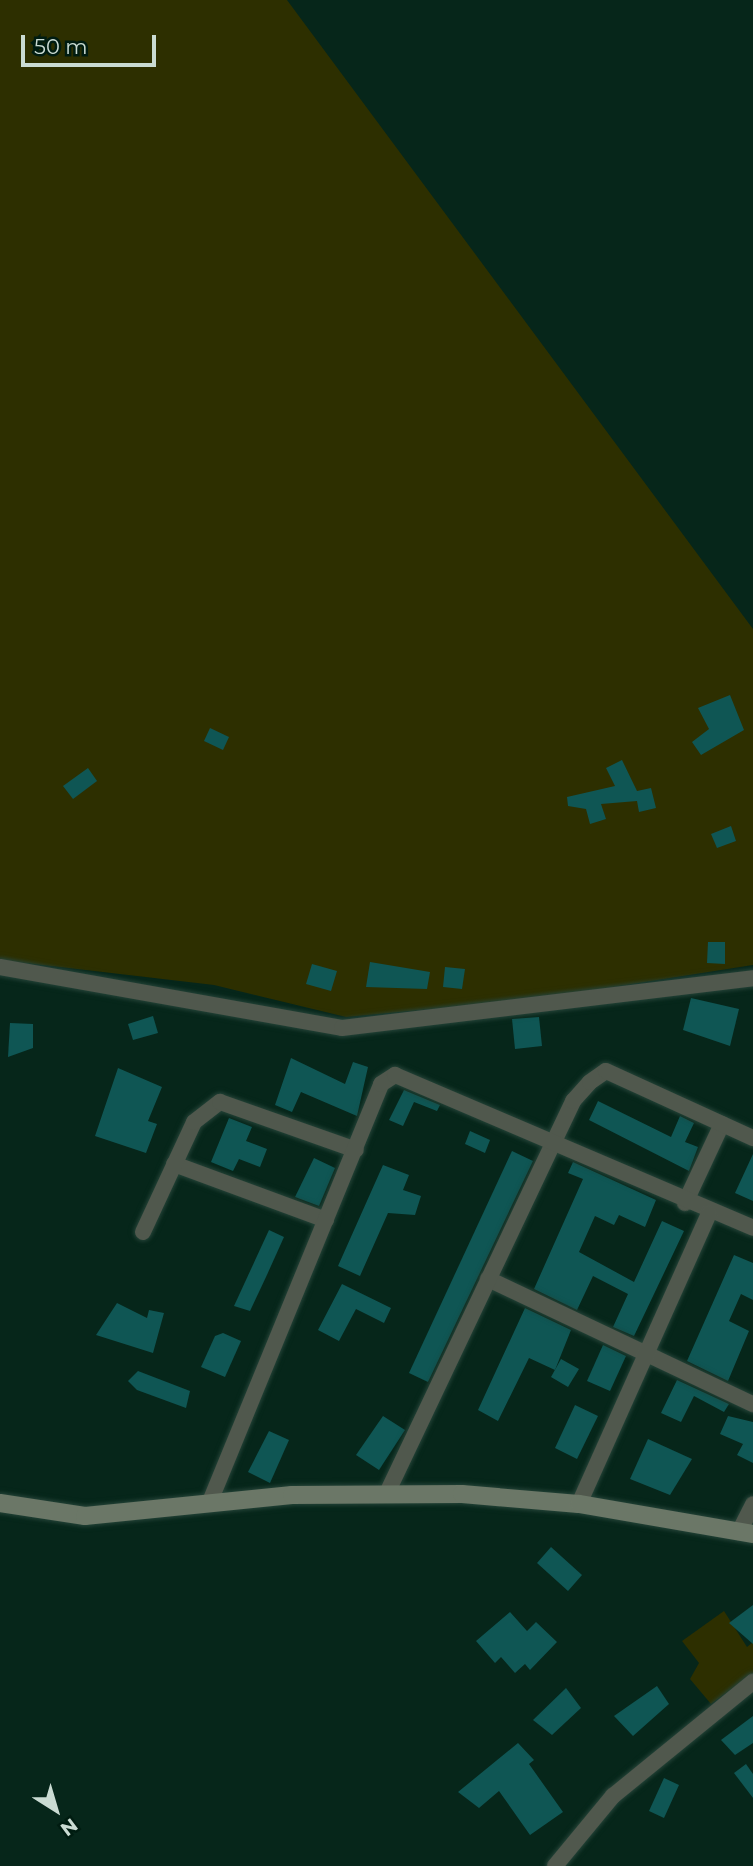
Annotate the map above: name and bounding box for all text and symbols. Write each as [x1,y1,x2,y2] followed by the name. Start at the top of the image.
[24,21,159,65] scale bar
[34,34,88,59] text: 50 m
[21,1775,91,1845] north arrow
[56,1813,82,1841] text: N

